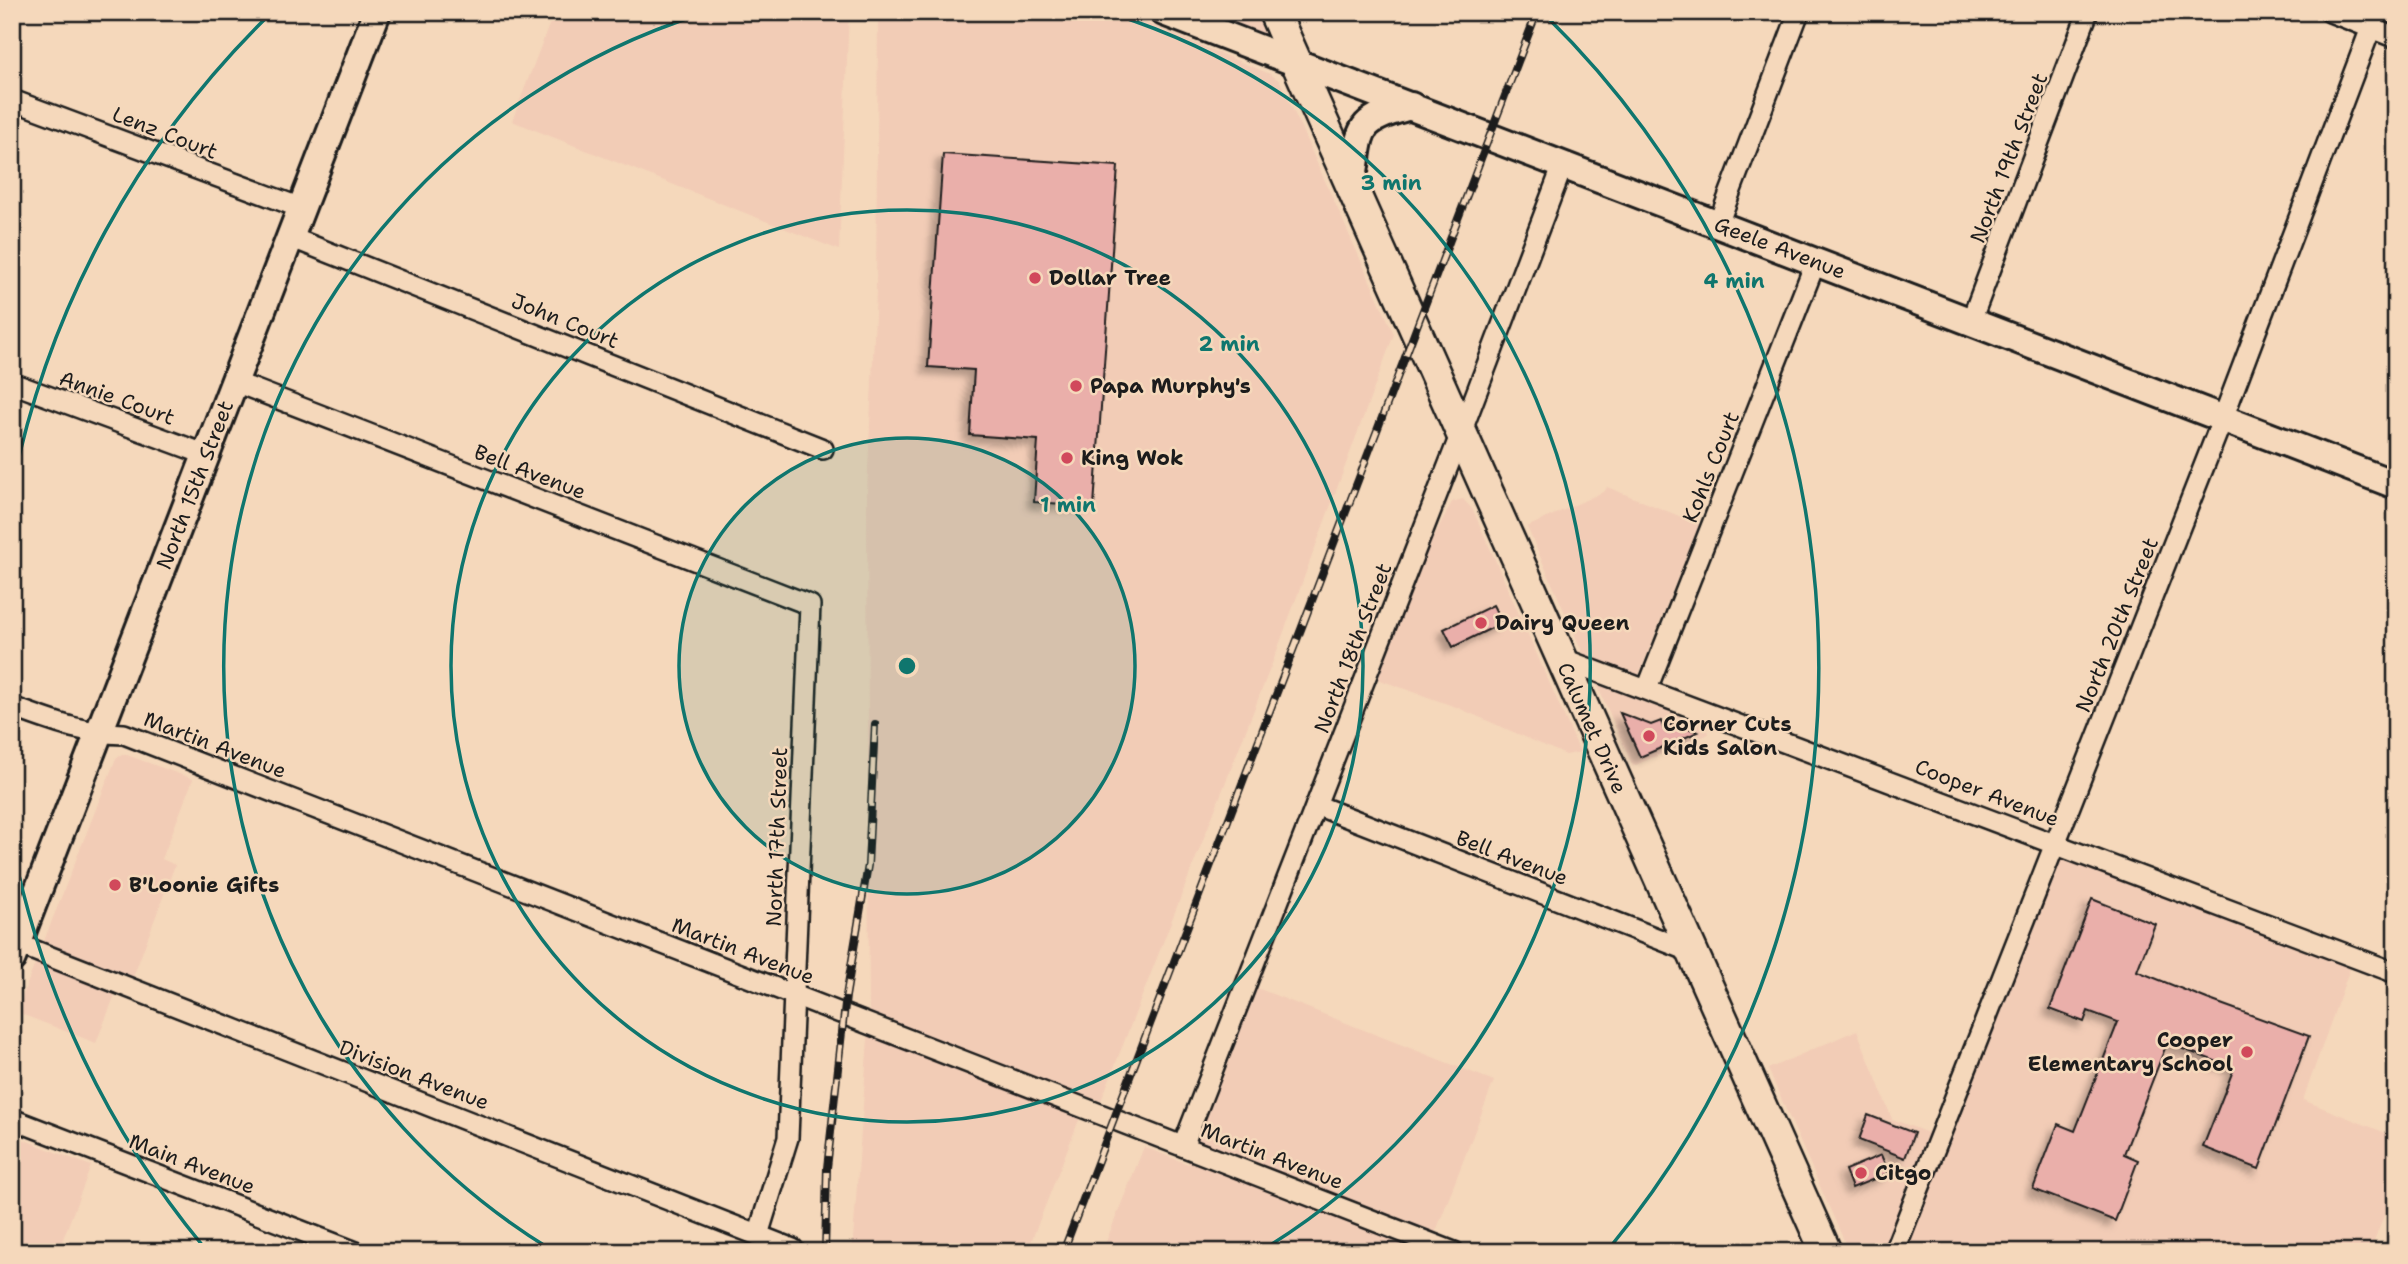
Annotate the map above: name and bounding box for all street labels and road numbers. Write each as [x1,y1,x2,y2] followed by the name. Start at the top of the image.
[1964,69,2054,247] street label: North 19th Street
[108,100,222,166] street label: Lenz Court
[1710,210,1850,286] street label: Geele Avenue
[507,287,623,355] street label: John Court
[55,364,179,432] street label: Annie Court
[150,397,240,573] street label: North 15th Street
[1676,407,1746,527] street label: Kohls Court
[470,438,590,506] street label: Bell Avenue
[2069,533,2165,717] street label: North 20th Street
[1308,559,1398,737] street label: North 18th Street
[1551,658,1633,798] street label: Calumet Drive
[140,705,290,785] street label: Martin Avenue
[760,747,794,927] street label: North 17th Street
[1911,753,2063,833] street label: Cooper Avenue
[1452,824,1572,892] street label: Bell Avenue
[668,911,818,991] street label: Martin Avenue
[335,1033,493,1117] street label: Division Avenue
[1197,1116,1347,1196] street label: Martin Avenue
[125,1127,259,1201] street label: Main Avenue

